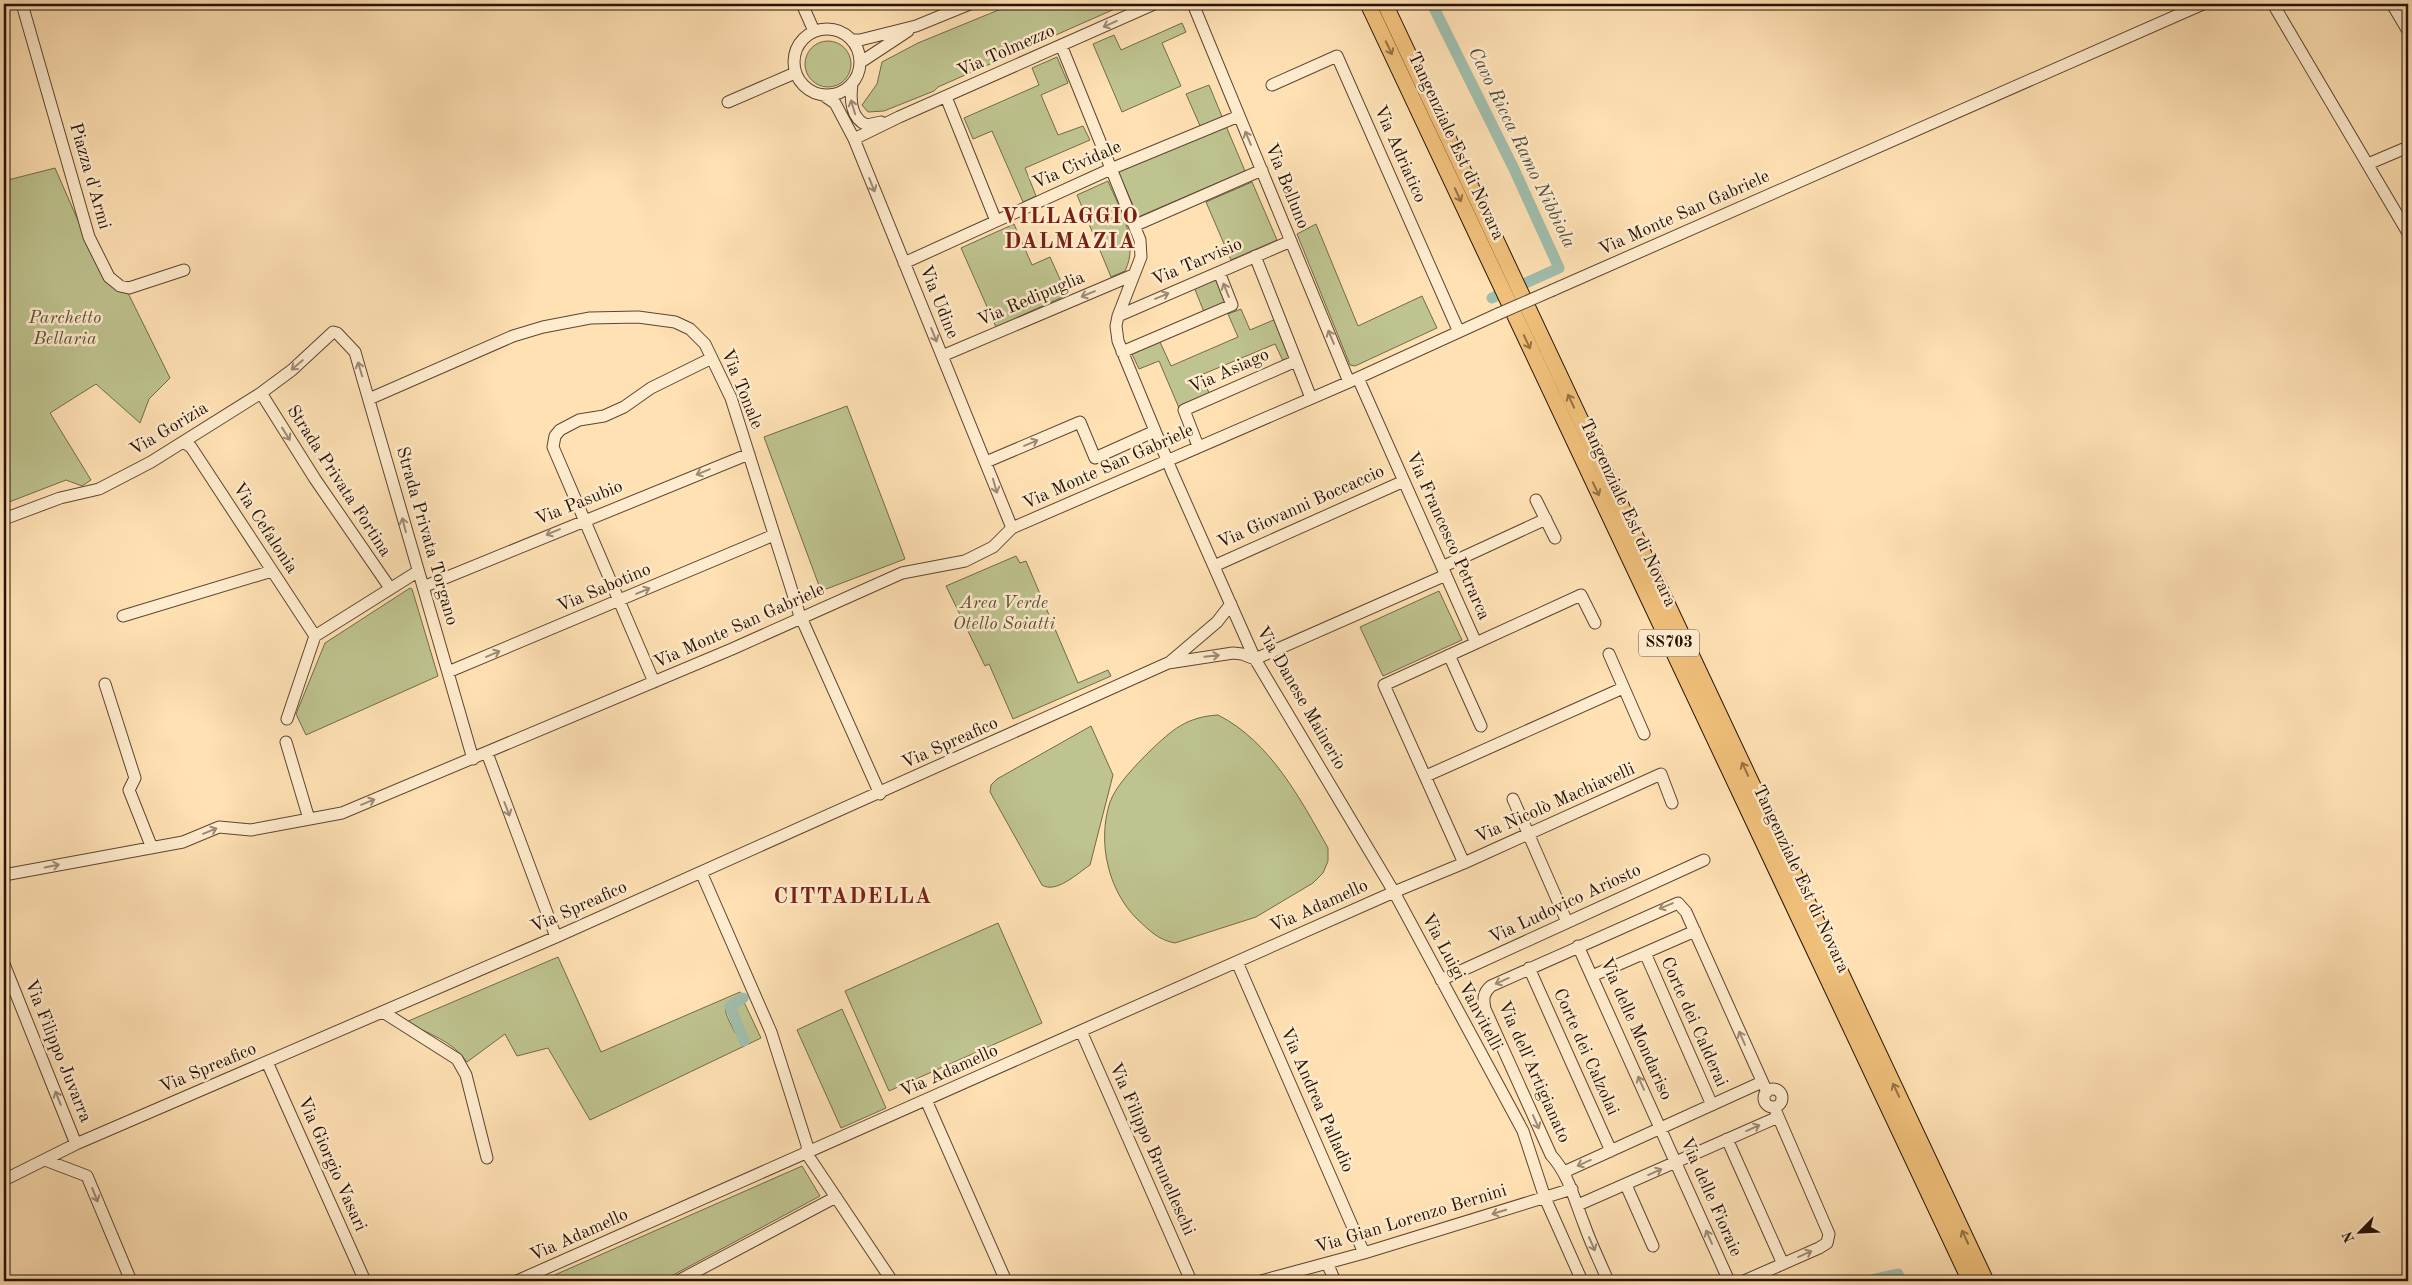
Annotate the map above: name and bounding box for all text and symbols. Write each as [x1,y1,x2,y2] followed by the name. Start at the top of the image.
[1103,19,1118,29] one-way arrow
[955,21,1058,81] street label: Via Tolmezzo
[1385,40,1394,55] one-way arrow
[1464,45,1578,251] water label: Cavo Ricca Ramo Nibbiola
[1404,49,1508,243] street label: Tangenziale Est di Novara
[848,99,858,115] one-way arrow
[1371,103,1429,205] street label: Via Adriatico
[66,121,114,231] street label: Piazza d'Armi
[1243,131,1253,146] one-way arrow
[1030,138,1124,192] street label: Via Cividale
[1262,141,1312,231] street label: Via Belluno
[1596,167,1772,259] street label: Via Monte San Gabriele
[869,177,878,192] one-way arrow
[1454,187,1463,202] one-way arrow
[1001,206,1139,253] district label: VILLAGGIO DALMAZIA
[1149,235,1245,289] street label: Via Tarvisio
[916,263,962,341] street label: Via Udine
[975,268,1087,330] street label: Via Redipuglia
[1221,283,1231,298] one-way arrow
[1081,290,1096,300] one-way arrow
[1154,291,1169,301] one-way arrow
[28,309,101,348] park label: Parchetto Bellaria
[929,327,939,342] one-way arrow
[1325,330,1335,345] one-way arrow
[1523,334,1532,349] one-way arrow
[1186,345,1272,397] street label: Via Asiago
[718,347,766,431] street label: Via Tonale
[291,360,304,371] one-way arrow
[355,361,364,377] one-way arrow
[1565,394,1575,409] one-way arrow
[127,399,211,459] street label: Via Gorizia
[283,402,395,560] street label: Strada Privata Fortina
[1576,416,1680,610] street label: Tangenziale Est di Novara
[1020,421,1196,513] street label: Via Monte San Gabriele
[282,426,292,440] one-way arrow
[1023,437,1038,447] one-way arrow
[393,445,461,627] street label: Strada Privata Torgano
[1403,449,1493,623] street label: Via Francesco Petrarca
[1215,462,1387,552] street label: Via Giovanni Boccaccio
[696,468,711,477] one-way arrow
[533,477,625,529] street label: Via Pasubio
[990,477,1000,493] one-way arrow
[229,479,301,577] street label: Via Cefalonia
[1592,481,1602,496] one-way arrow
[399,518,409,534] one-way arrow
[545,529,560,538] one-way arrow
[555,560,654,616] street label: Via Sabotino
[651,580,827,672] street label: Via Monte San Gabriele
[635,585,650,595] one-way arrow
[953,594,1055,633] park label: Area Verde Otello Soiatti
[1253,623,1349,773] street label: Via Danese Mainerio
[1639,630,1699,656] road number: SS703
[485,648,500,658] one-way arrow
[1204,651,1220,661] one-way arrow
[899,714,1001,772] street label: Via Spreafico
[1473,760,1638,846] street label: Via Nicolò Machiavelli
[1739,762,1749,777] one-way arrow
[1749,782,1853,976] street label: Tangenziale Est di Novara
[360,797,375,806] one-way arrow
[503,801,513,816] one-way arrow
[202,826,217,835] one-way arrow
[43,861,59,871] one-way arrow
[1486,861,1644,947] street label: Via Ludovico Ariosto
[1267,876,1371,936] street label: Via Adamello
[528,878,630,936] street label: Via Spreafico
[774,886,932,908] district label: CITTADELLA
[1659,902,1674,912] one-way arrow
[1418,910,1506,1054] street label: Via Luigi Vanvitelli
[1657,954,1731,1090] street label: Corte dei Calderai
[1597,955,1675,1103] street label: Via delle Mondariso
[1495,976,1510,986] one-way arrow
[21,977,95,1125] street label: Via Filippo Juvarra
[1550,986,1622,1118] street label: Corte dei Calzolai
[1495,998,1573,1146] street label: Via dell'Artigianato
[1277,1025,1357,1175] street label: Via Andrea Palladio
[1737,1031,1747,1046] one-way arrow
[157,1040,259,1096] street label: Via Spreafico
[897,1041,1001,1101] street label: Via Adamello
[1106,1060,1198,1238] street label: Via Filippo Brunelleschi
[1635,1076,1645,1091] one-way arrow
[1891,1083,1900,1098] one-way arrow
[52,1091,61,1106] one-way arrow
[294,1094,370,1234] street label: Via Giorgio Vasari
[1531,1114,1541,1129] one-way arrow
[1745,1123,1760,1133] one-way arrow
[1677,1135,1745,1259] street label: Via delle Fioraie
[1577,1158,1592,1168] one-way arrow
[1647,1166,1662,1176] one-way arrow
[1313,1181,1509,1257] street label: Via Gian Lorenzo Bernini
[91,1187,100,1202] one-way arrow
[527,1205,631,1265] street label: Via Adamello
[1491,1208,1507,1217] one-way arrow
[2334,1208,2384,1258] north arrow
[2340,1229,2358,1245] text: N
[1703,1230,1713,1245] one-way arrow
[1960,1230,1970,1245] one-way arrow
[1588,1236,1598,1251] one-way arrow
[1797,1249,1812,1259] one-way arrow

